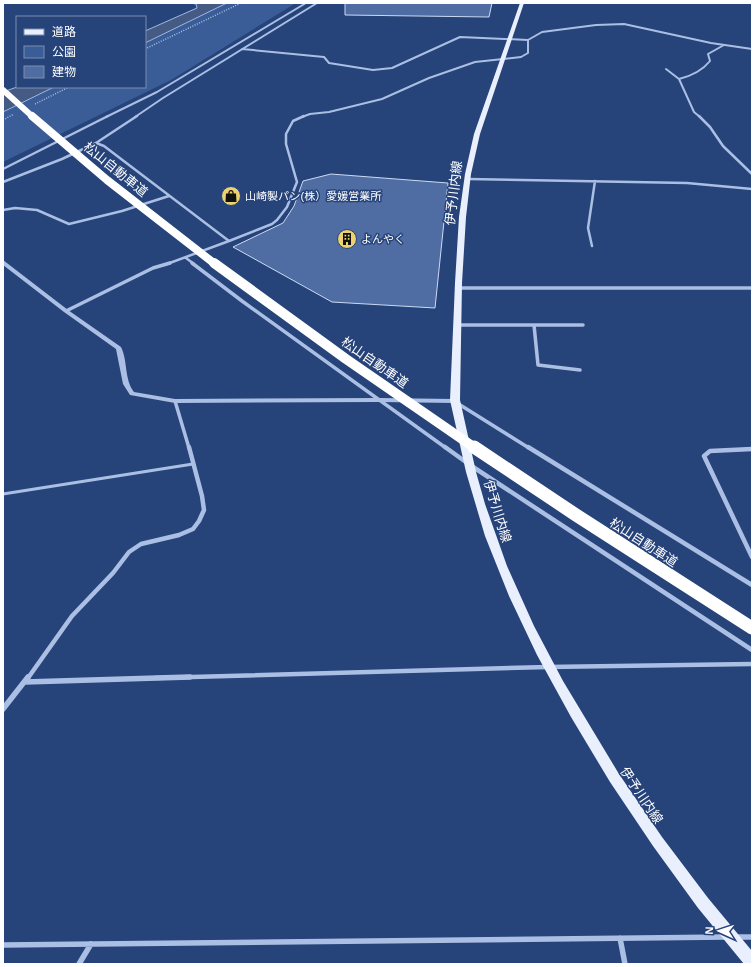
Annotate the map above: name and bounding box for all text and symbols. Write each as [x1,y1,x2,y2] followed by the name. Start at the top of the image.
[16,16,146,88] legend
[52,25,76,39] text: 道路
[52,45,76,59] text: 公園
[52,65,76,79] text: 建物
[81,139,151,200] street label: 松山自動車道
[442,160,465,226] street label: 伊予川内線
[220,185,242,207] shop icon: 山崎製パン(株）愛媛営業所
[245,190,382,202] place label: 山崎製パン(株）愛媛営業所
[336,228,358,250] building icon: よんやく
[361,233,405,245] place label: よんやく
[338,334,411,391] street label: 松山自動車道
[481,478,514,544] street label: 伊予川内線
[607,515,681,570] street label: 松山自動車道
[617,764,666,826] street label: 伊予川内線
[699,911,739,951] north arrow
[703,926,715,935] text: N

